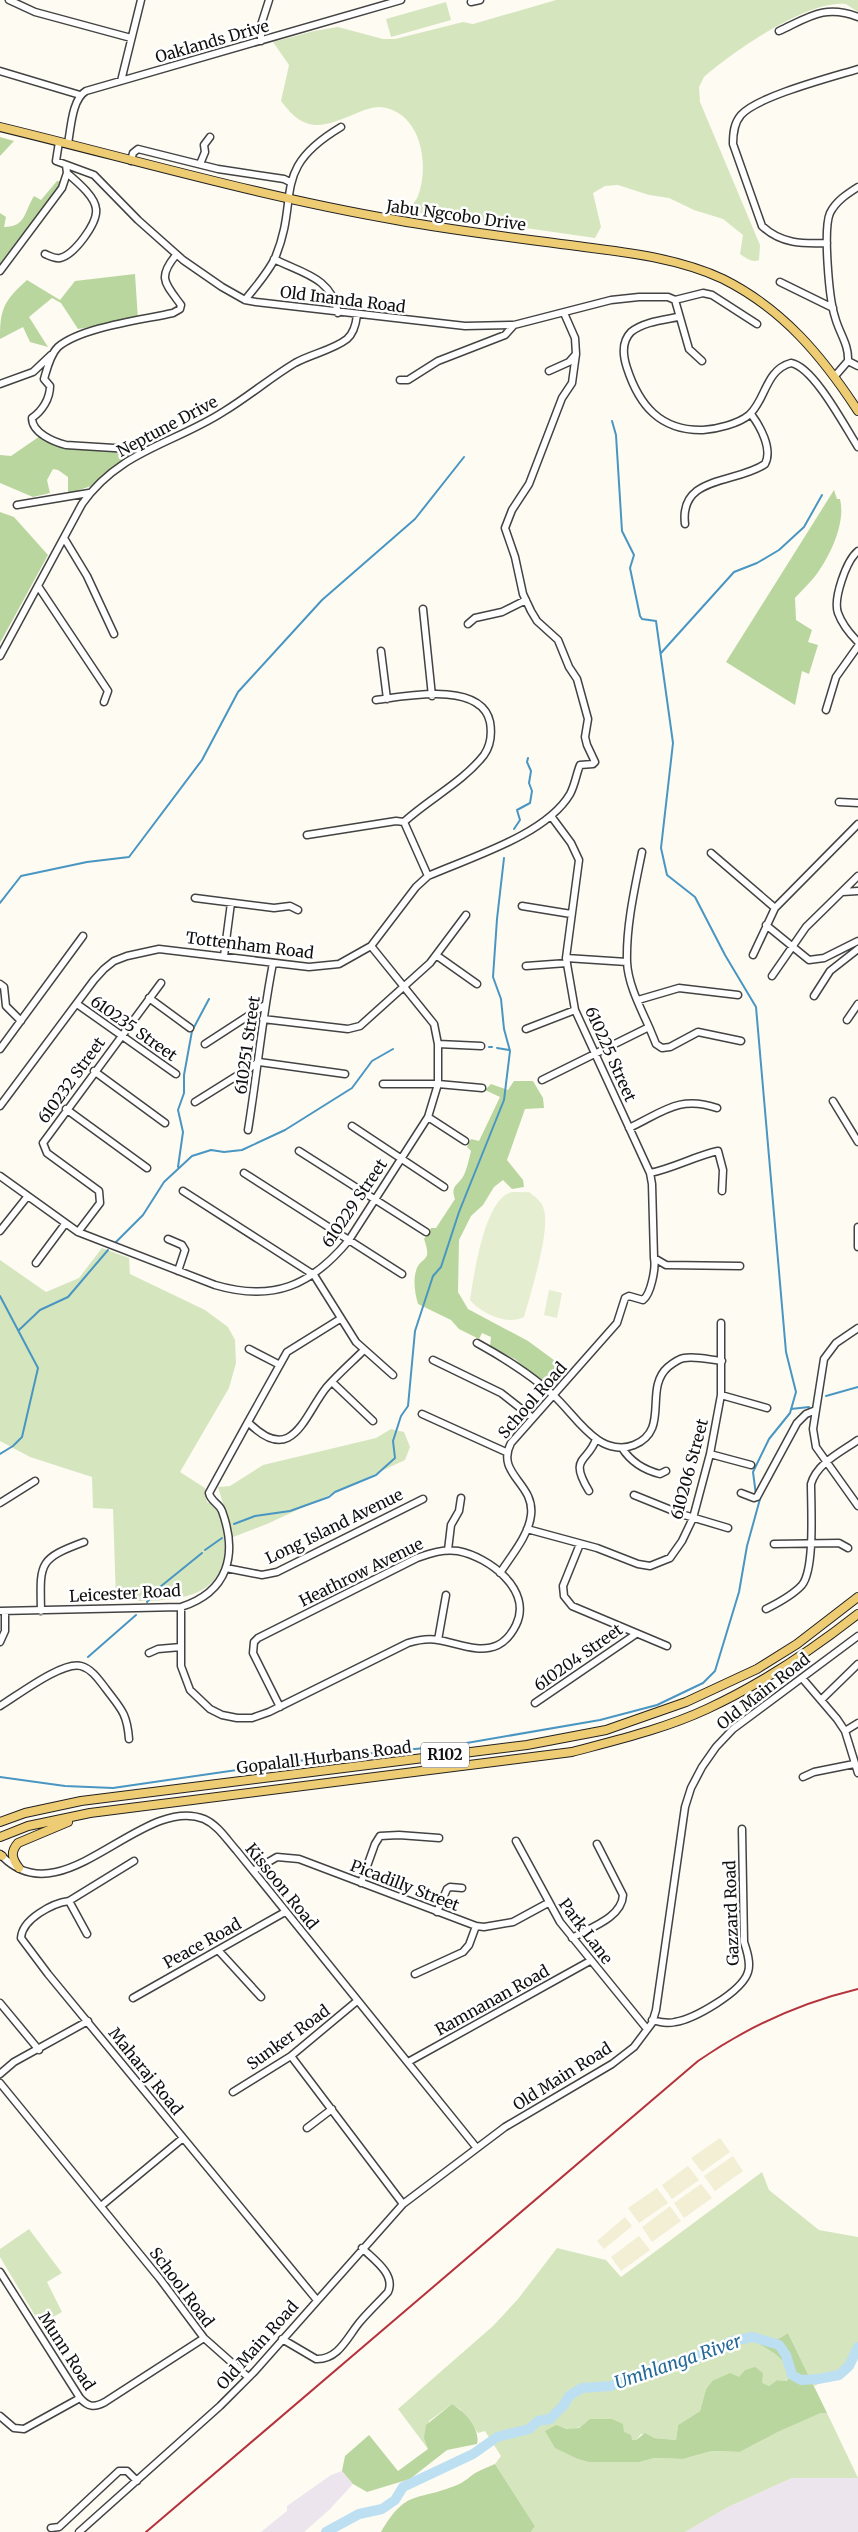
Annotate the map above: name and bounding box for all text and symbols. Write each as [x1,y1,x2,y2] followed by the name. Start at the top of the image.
[153,15,271,67] street label: Oaklands Drive
[384,195,527,235] street label: Jabu Ngcobo Drive
[279,281,407,317] street label: Old Inanda Road
[113,391,221,461] street label: Neptune Drive
[185,927,315,963] street label: Tottenham Road
[87,991,182,1066] street label: 610235 Street
[230,994,264,1096] street label: 610251 Street
[581,1003,641,1105] street label: 610225 Street
[33,1032,109,1127] street label: 610232 Street
[317,1154,391,1251] street label: 610229 Street
[493,1357,571,1442] street label: School Road
[666,1416,712,1522] street label: 610206 Street
[262,1484,406,1568] street label: Long Island Avenue
[296,1533,426,1611] street label: Heathrow Avenue
[69,1580,182,1606] street label: Leicester Road
[530,1619,627,1695] street label: 610204 Street
[712,1648,814,1734] street label: Old Main Road
[235,1736,413,1778] street label: Gopalall Hurbans Road
[421,1742,469,1768] road number: R102
[241,1839,323,1933] street label: Kissoon Road
[348,1855,463,1915] street label: Picadilly Street
[719,1860,743,1966] street label: Gazzard Road
[555,1894,617,1968] street label: Park Lane
[160,1913,245,1973] street label: Peace Road
[432,1960,553,2040] street label: Ramnanan Road
[243,2000,334,2074] street label: Sunker Road
[105,2023,188,2119] street label: Maharaj Road
[509,2037,615,2114] street label: Old Main Road
[146,2243,219,2331] street label: School Road
[212,2296,302,2394] street label: Old Main Road
[34,2308,100,2394] street label: Munn Road
[611,2329,745,2394] water label: Umhlanga River

